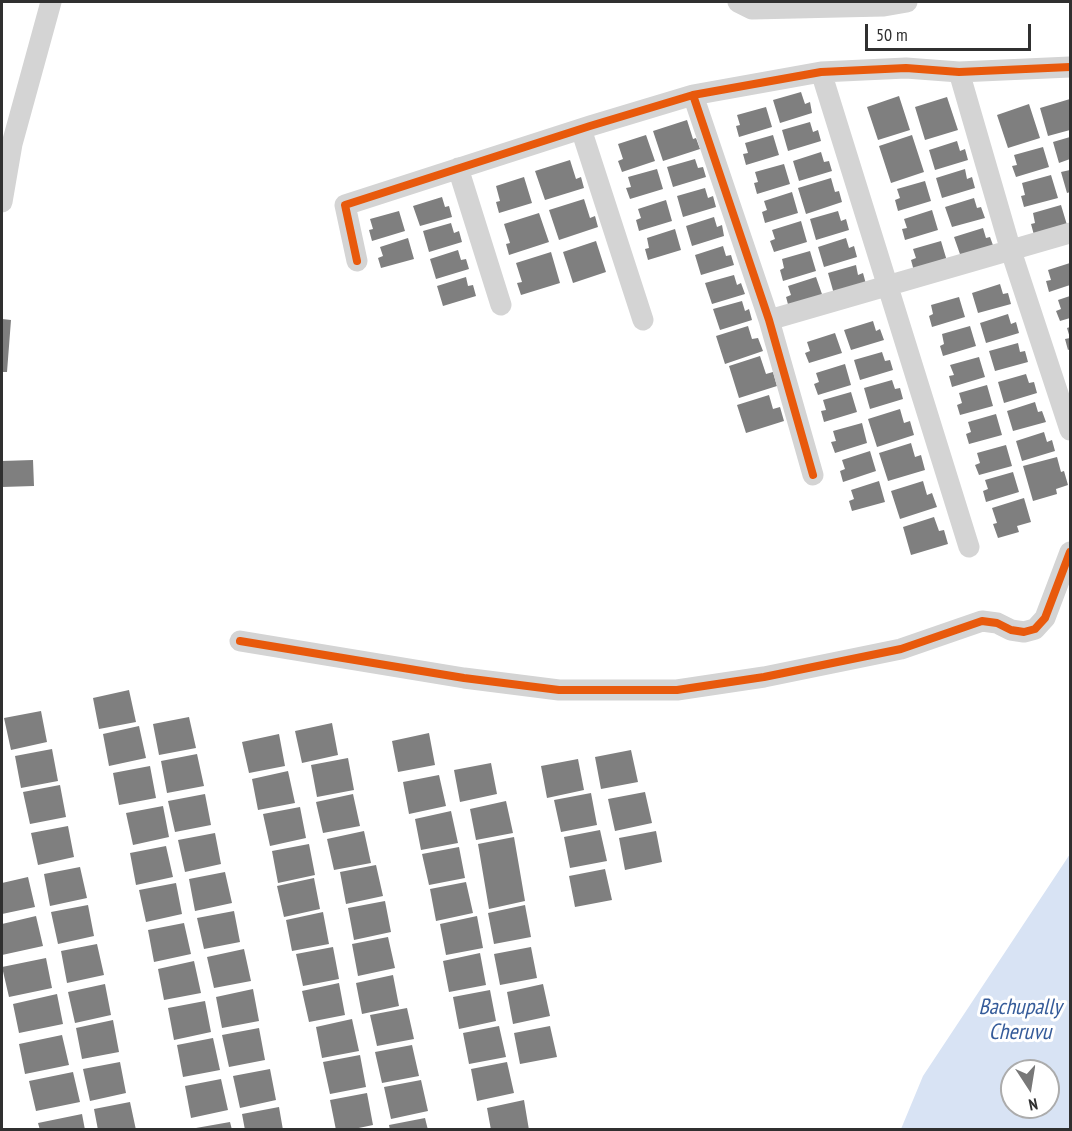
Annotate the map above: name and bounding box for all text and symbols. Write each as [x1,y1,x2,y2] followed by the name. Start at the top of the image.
[868,12,1034,50] scale bar
[876,23,908,46] text: 50 m
[978,995,1062,1046] water label: Bachupally Cheruvu
[1000,1059,1060,1119] north arrow
[1027,1094,1040,1115] text: N

